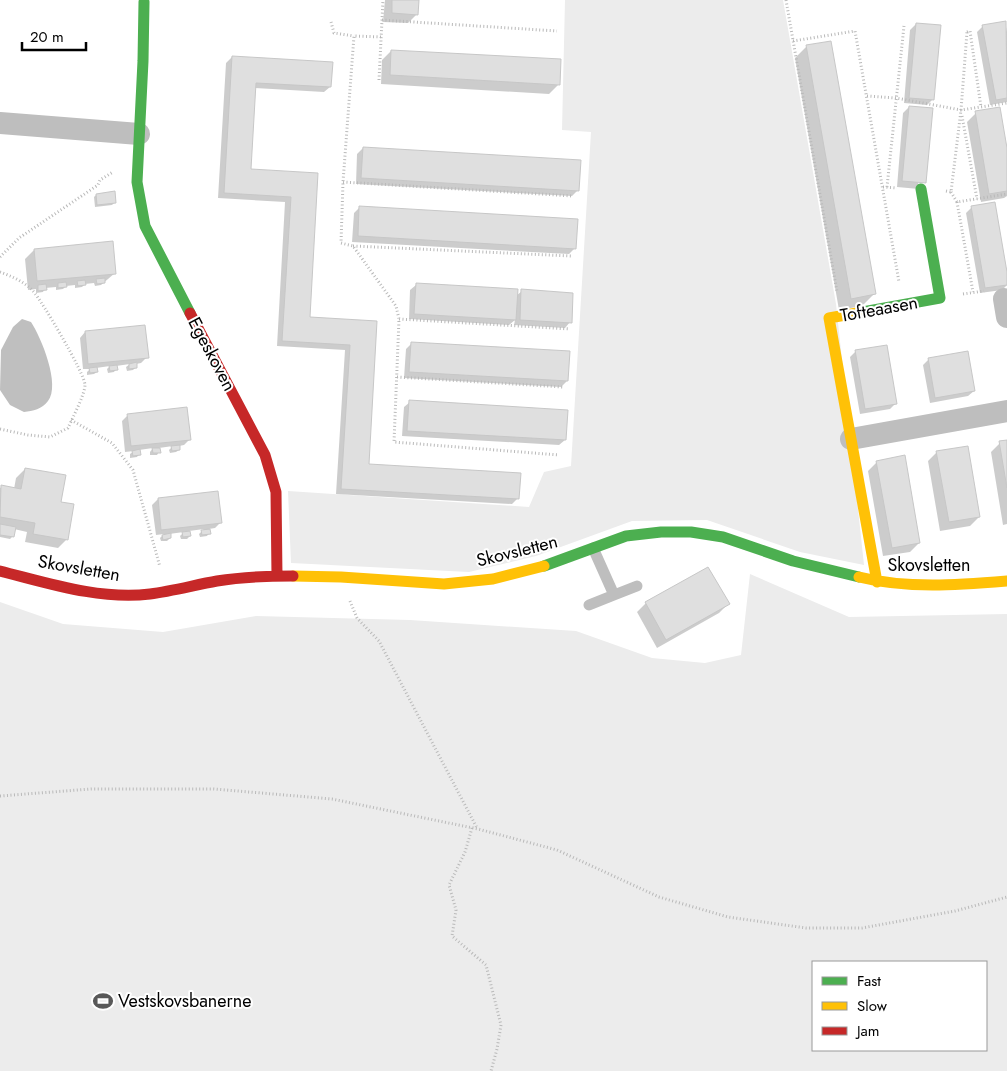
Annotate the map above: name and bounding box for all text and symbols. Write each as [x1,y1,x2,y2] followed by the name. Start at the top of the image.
[22,20,86,52] scale bar
[30,26,64,48] text: 20 m
[838,289,920,329] street label: Tofteaasen
[182,312,242,396] street label: Egeskoven
[474,528,560,574] street label: Skovsletten
[36,548,122,588] street label: Skovsletten
[887,552,971,578] street label: Skovsletten
[812,961,987,1051] legend
[857,970,881,992] text: Fast
[118,988,251,1014] place label: Vestskovsbanerne
[92,990,114,1012] sports icon: Vestskovsbanerne
[857,995,888,1017] text: Slow
[855,1020,880,1042] text: Jam

